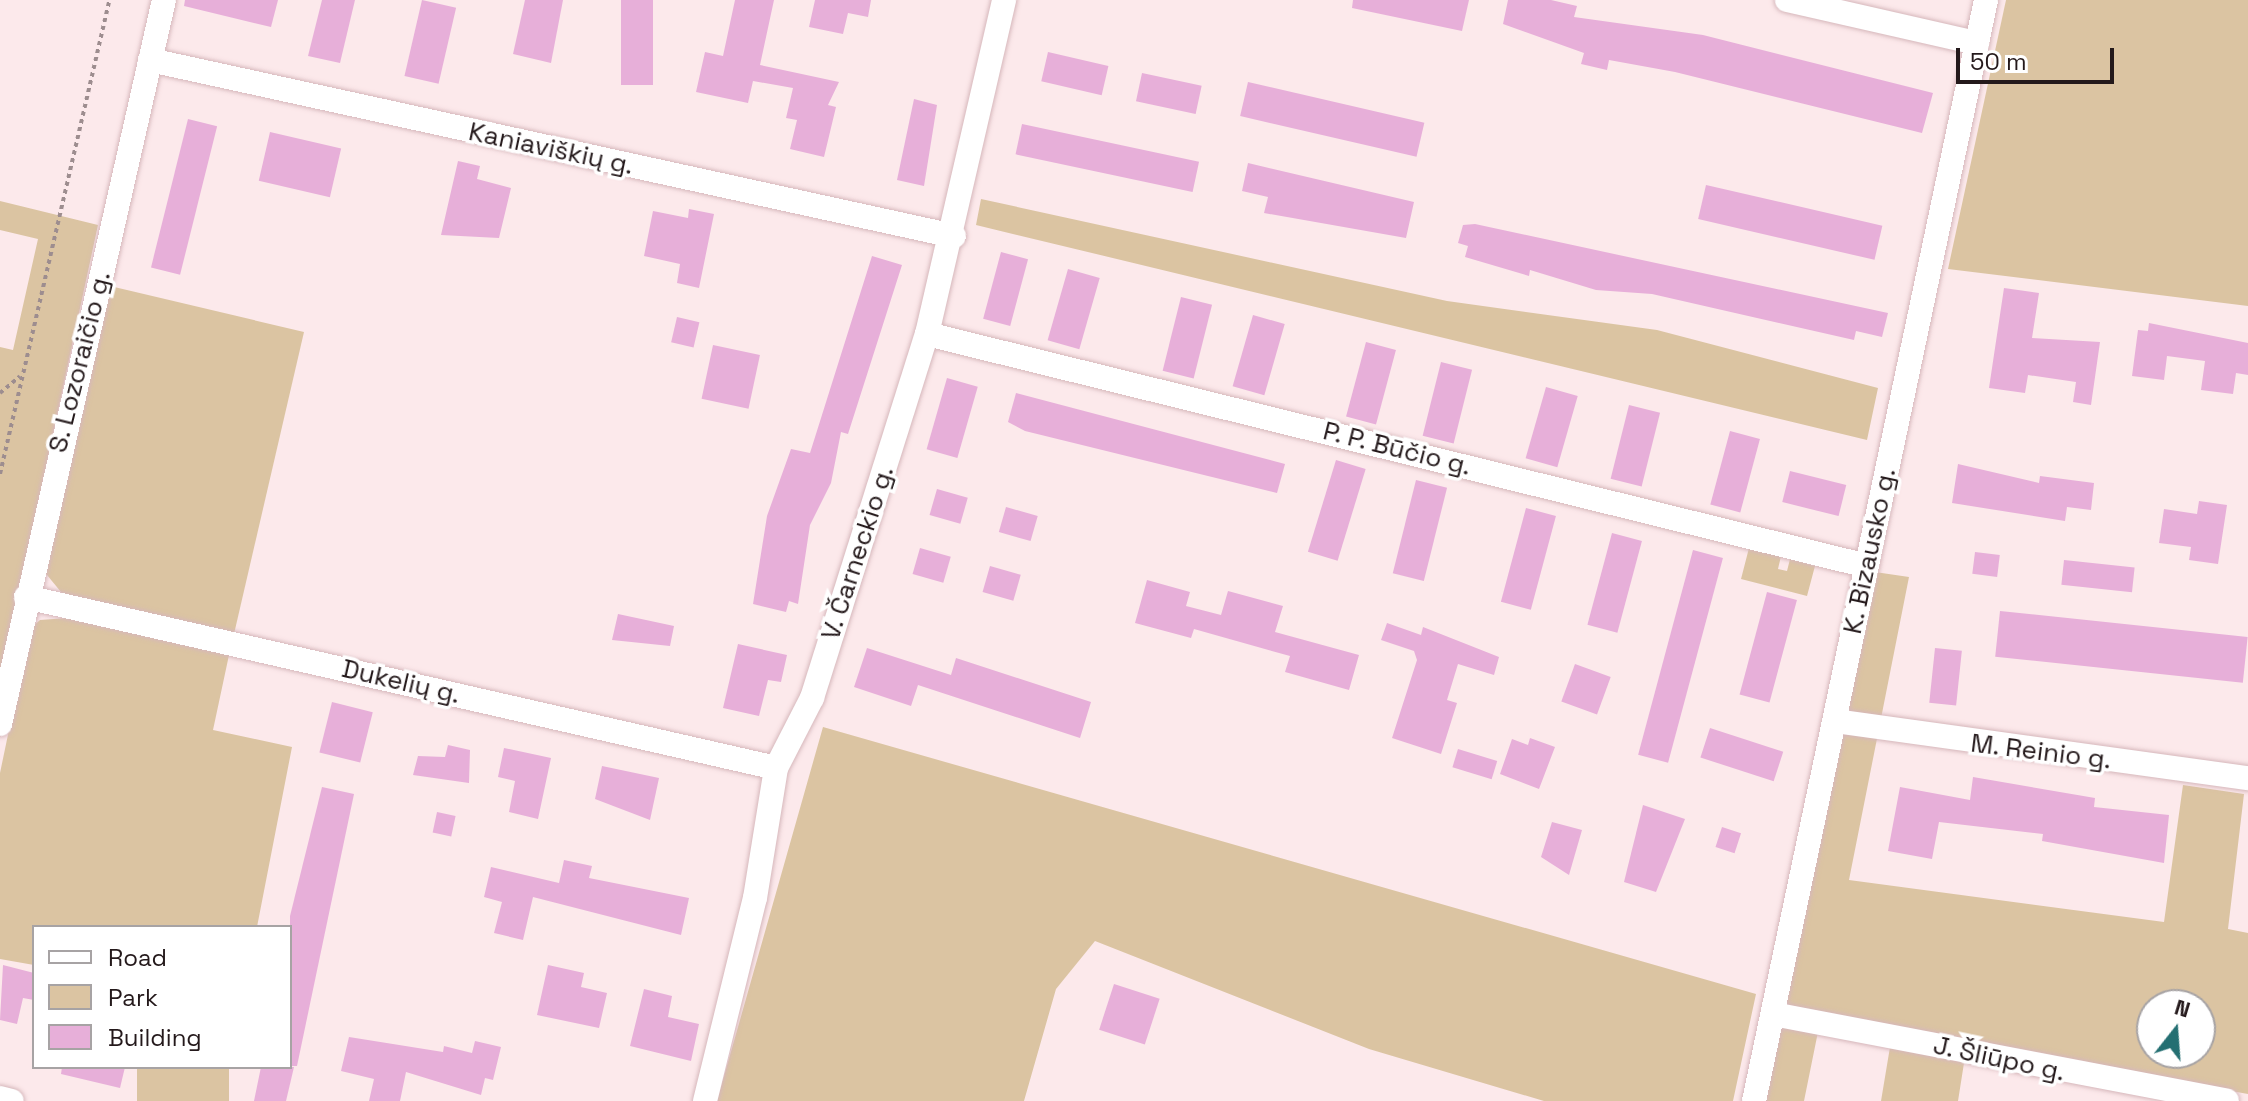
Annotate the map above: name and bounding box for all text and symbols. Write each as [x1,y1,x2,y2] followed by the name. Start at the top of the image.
[1960,32,2118,82] scale bar
[1970,46,2027,77] text: 50 m
[466,116,636,182] street label: Kaniaviškių g.
[42,268,118,456] street label: S. Lozoraičio g.
[1319,415,1475,483] street label: P. P. Būčio g.
[815,462,901,644] street label: V. Čarneckio g.
[1837,465,1903,637] street label: K. Bizausko g.
[339,653,463,711] street label: Dukelių g.
[1969,728,2113,776] street label: M. Reinio g.
[32,925,292,1069] legend
[108,942,167,973] text: Road
[108,982,158,1013] text: Park
[2136,989,2216,1069] north arrow
[2171,992,2194,1024] text: N
[108,1022,202,1053] text: Building
[1930,1030,2068,1088] street label: J. Šliūpo g.

